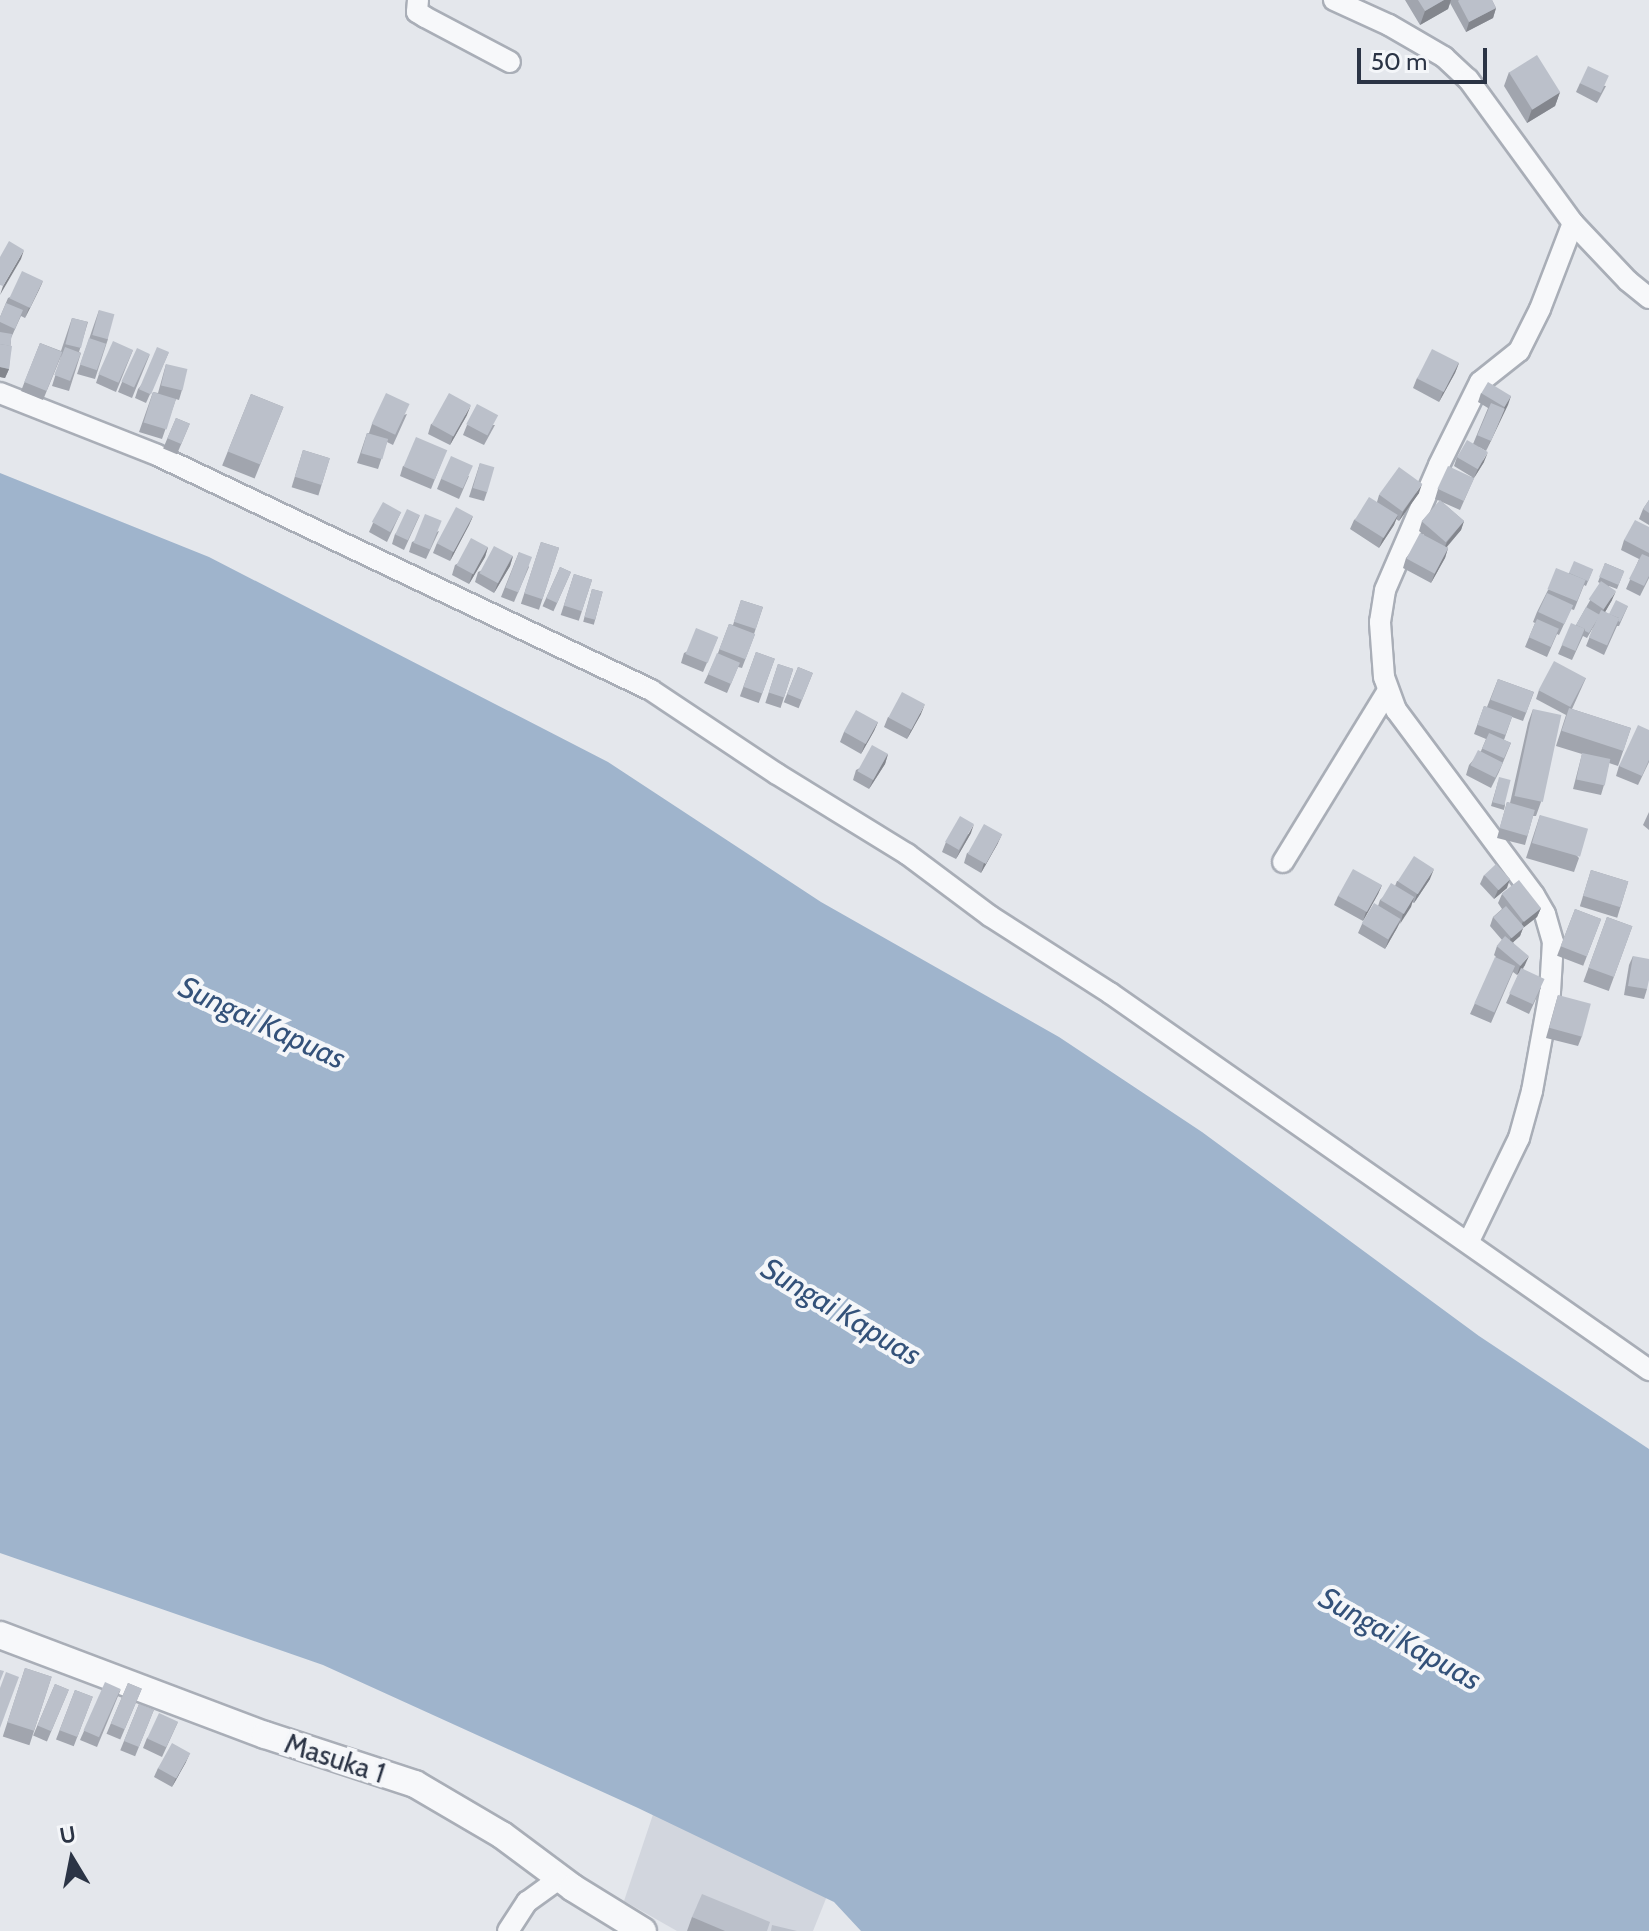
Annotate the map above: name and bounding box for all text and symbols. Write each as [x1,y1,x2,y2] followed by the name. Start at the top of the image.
[1361,32,1491,82] scale bar
[1371,47,1427,76] text: 50 m
[173,969,351,1077] water label: Sungai Kapuas
[755,1250,927,1374] water label: Sungai Kapuas
[1313,1580,1487,1698] water label: Sungai Kapuas
[281,1726,389,1790] street label: Masuka 1
[32,1819,112,1899] north arrow
[58,1820,78,1850] text: U

